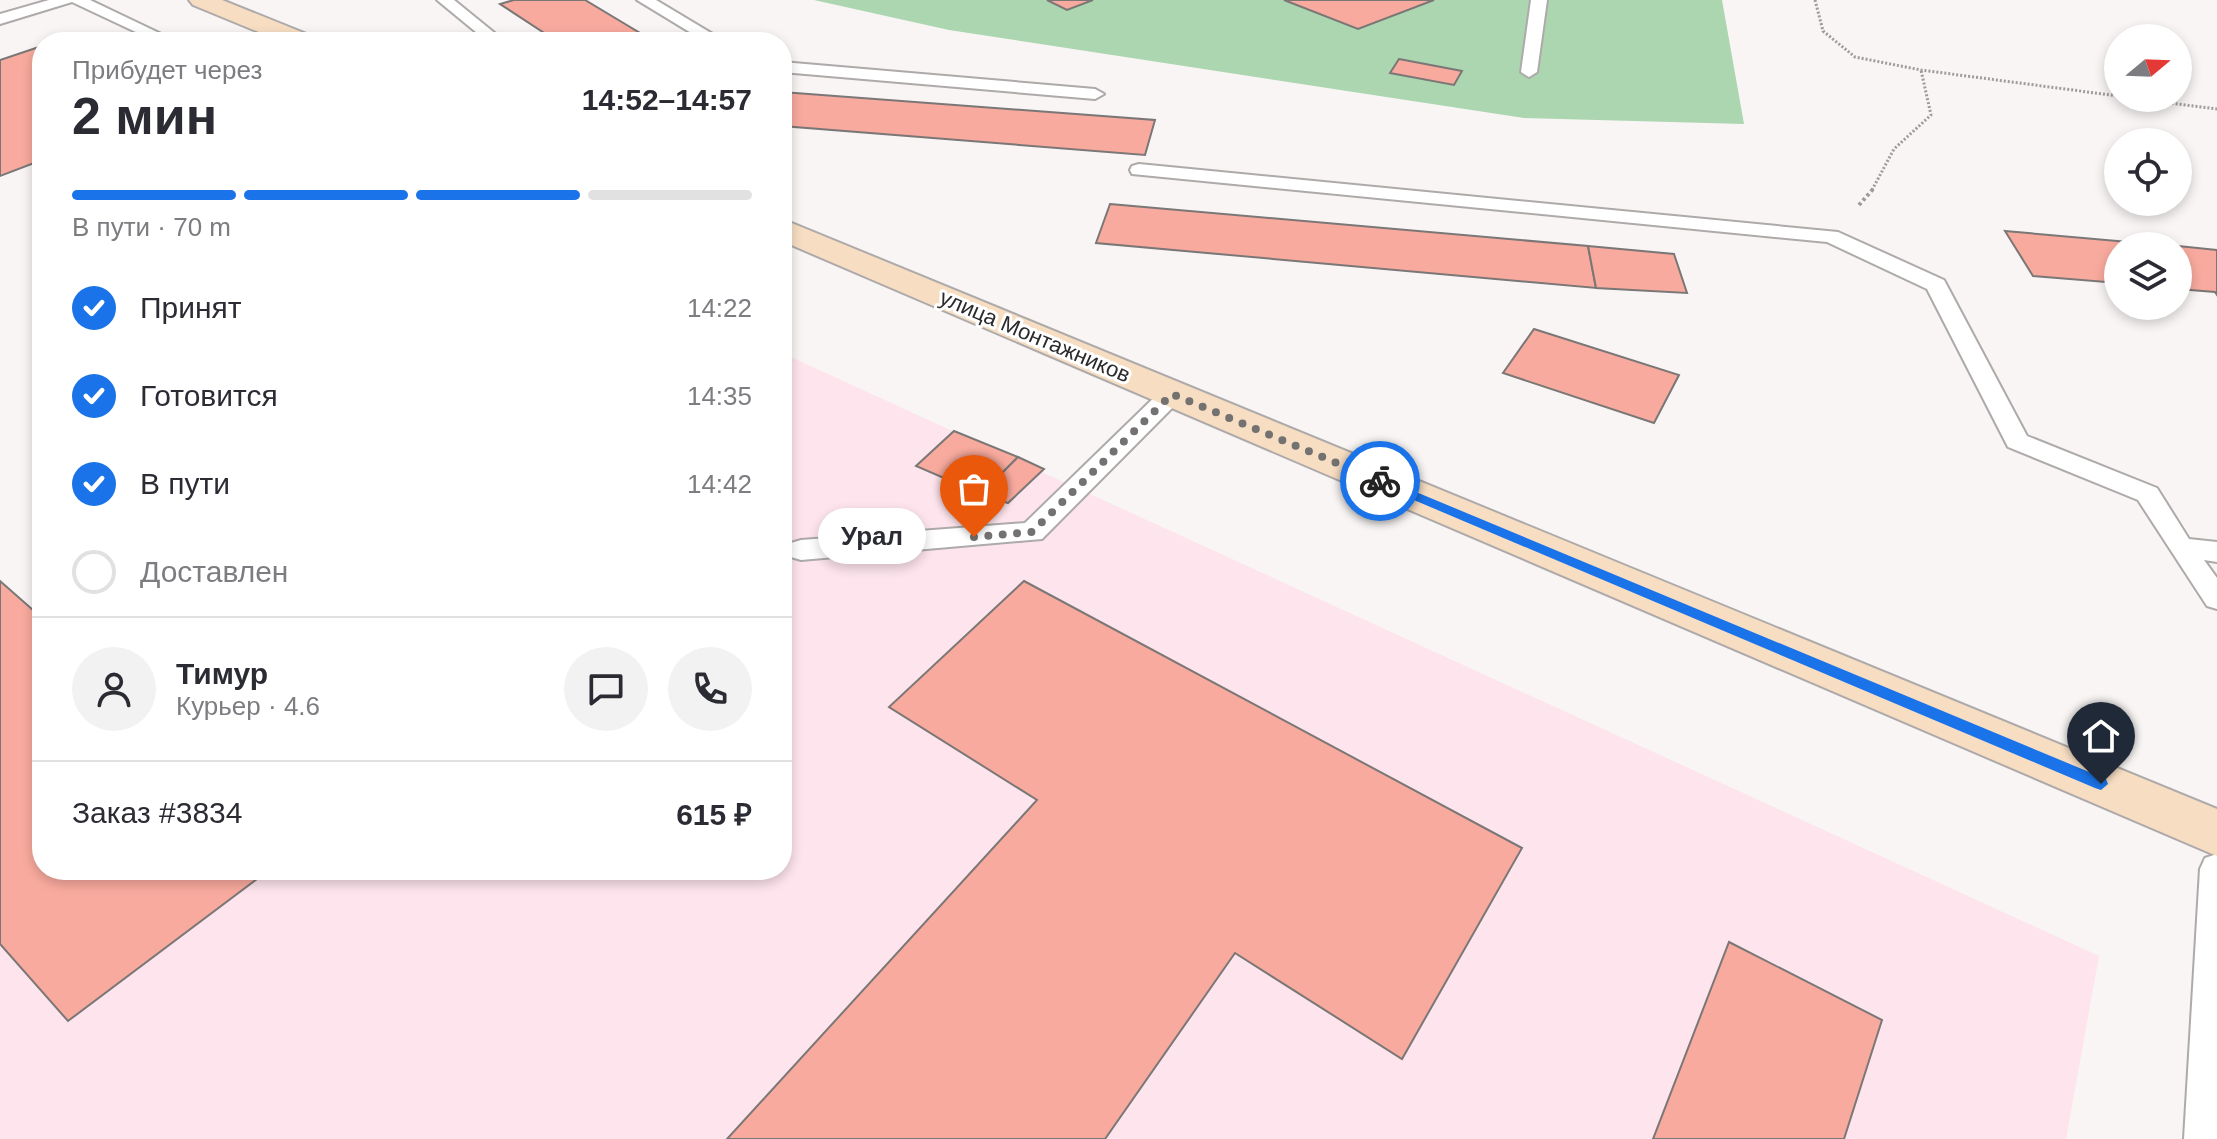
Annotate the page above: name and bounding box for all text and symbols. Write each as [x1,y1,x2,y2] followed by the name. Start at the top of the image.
[2104,24,2192,112] north arrow
[2104,24,2192,320] map controls
[72,55,262,85] text: Прибудет через
[582,83,752,116] text: 14:52–14:57
[72,87,217,145] text: 2 мин
[2104,128,2192,216] button: locate
[72,212,231,242] text: В пути · 70 m
[2104,232,2192,320] button: layers
[936,285,1134,387] street label: улица Монтажников
[72,286,116,330] icon: check
[140,291,242,324] text: Принят
[687,293,752,323] text: 14:22
[72,374,116,418] icon: check
[140,379,278,412] text: Готовится
[687,381,752,411] text: 14:35
[1340,441,1420,521] courier
[940,455,1008,537] pin
[1358,459,1402,503] icon: bike
[72,462,116,506] icon: check
[140,467,230,500] text: В пути
[952,467,996,511] icon: bag
[687,469,752,499] text: 14:42
[818,509,926,565] callout: Урал
[841,521,903,551] text: Урал
[140,555,288,588] text: Доставлен
[72,647,156,731] button: person
[564,647,648,731] button: chat
[668,647,752,731] button: phone
[176,657,268,690] text: Тимур
[176,691,320,721] text: Курьер · 4.6
[2067,702,2135,784] pin
[2079,714,2123,758] icon: home
[72,796,242,829] text: Заказ #3834
[676,798,752,831] text: 615 ₽

